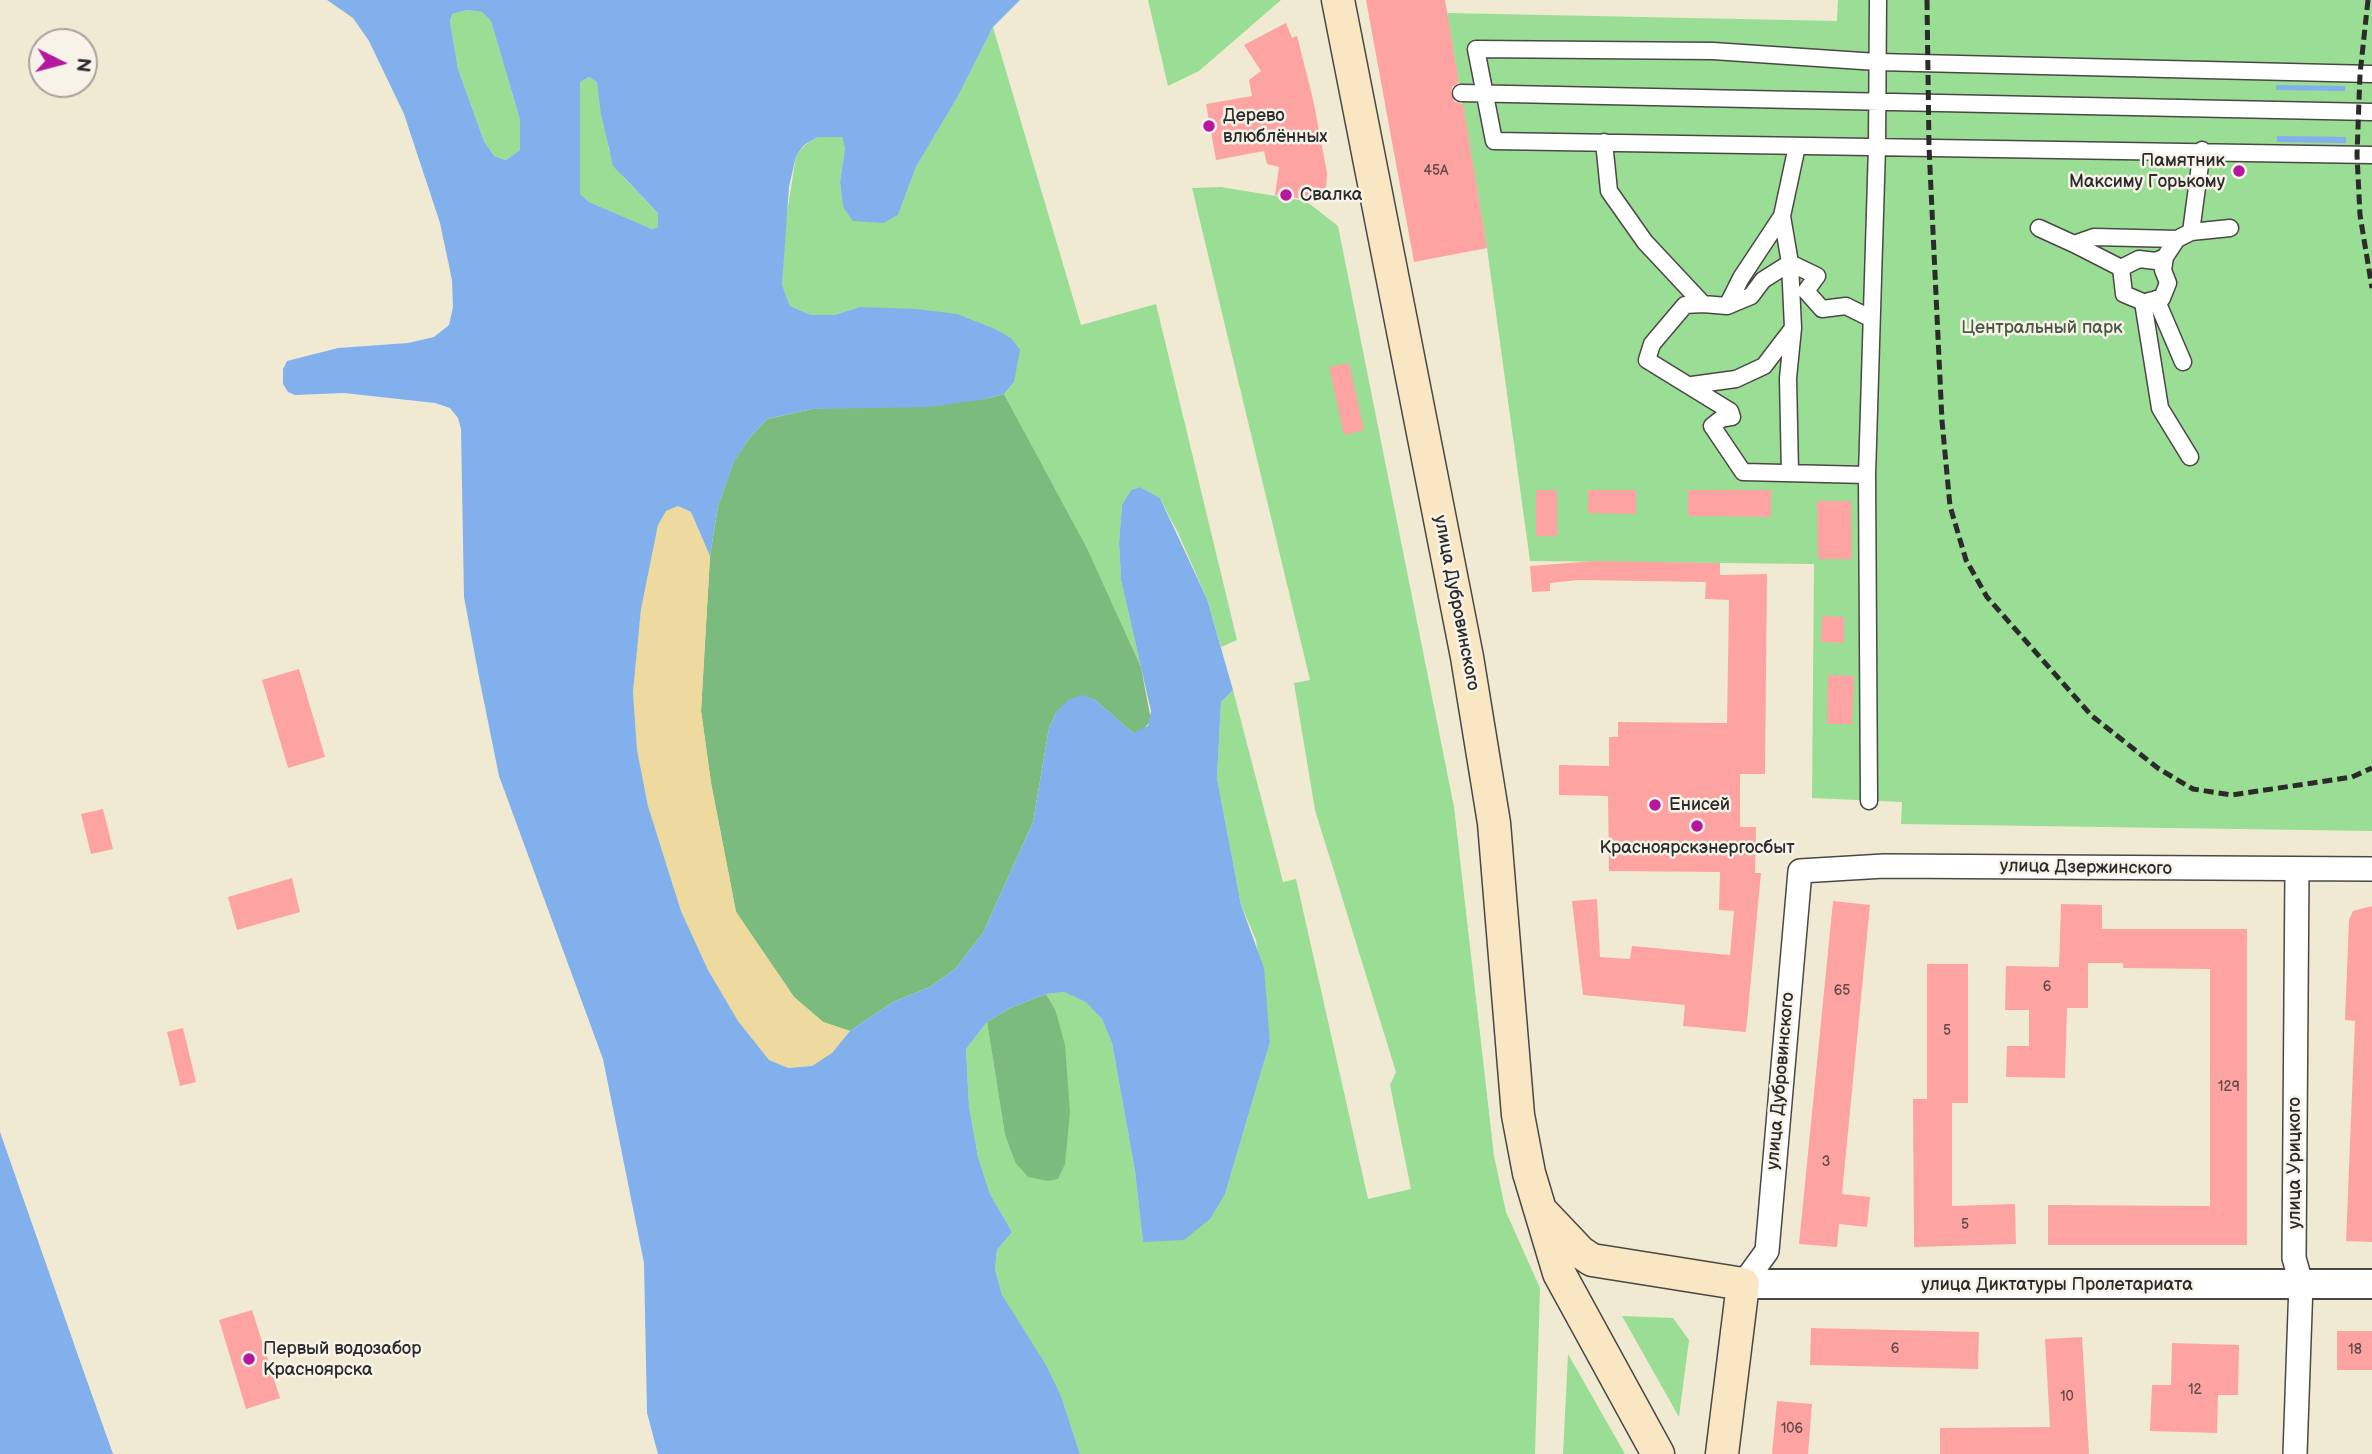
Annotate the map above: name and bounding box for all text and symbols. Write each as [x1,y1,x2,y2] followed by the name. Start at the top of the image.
[28,28,98,98] north arrow
[70,57,95,73] text: N
[1223,105,1327,148] place label: Дерево влюблённых
[1201,118,1217,134] marker: Дерево влюблённых
[2069,150,2225,192] place label: Памятник Максиму Горькому
[1423,163,1449,179] house number: 45А
[2231,163,2247,179] marker: Памятник Максиму Горькому
[1300,184,1362,206] place label: Свалка
[1278,187,1294,203] marker: Свалка
[1961,317,2123,339] park label: Центральный парк
[1428,513,1484,693] street label: улица Дубровинского
[1669,794,1730,816] place label: Енисей
[1647,797,1663,813] marker: Енисей
[1689,818,1705,834] marker: Красноярскэнергосбыт
[1599,837,1795,859] place label: Красноярскэнергосбыт
[2000,856,2172,880] street label: улица Дзержинского
[2043,979,2051,995] house number: 6
[1834,983,1850,999] house number: 65
[1762,991,1800,1171] street label: улица Дубровинского
[1943,1023,1951,1039] house number: 5
[2218,1079,2240,1095] house number: 129
[2284,1097,2306,1229] street label: улица Урицкого
[1822,1154,1830,1170] house number: 3
[1961,1217,1969,1233] house number: 5
[1921,1274,2193,1296] street label: улица Диктатуры Пролетариата
[263,1338,421,1380] place label: Первый водозабор Красноярска
[1891,1341,1899,1357] house number: 6
[2348,1342,2362,1358] house number: 18
[241,1351,257,1367] marker: Первый водозабор Красноярска
[2188,1382,2202,1398] house number: 12
[2060,1389,2074,1405] house number: 10
[1781,1421,1803,1437] house number: 106

